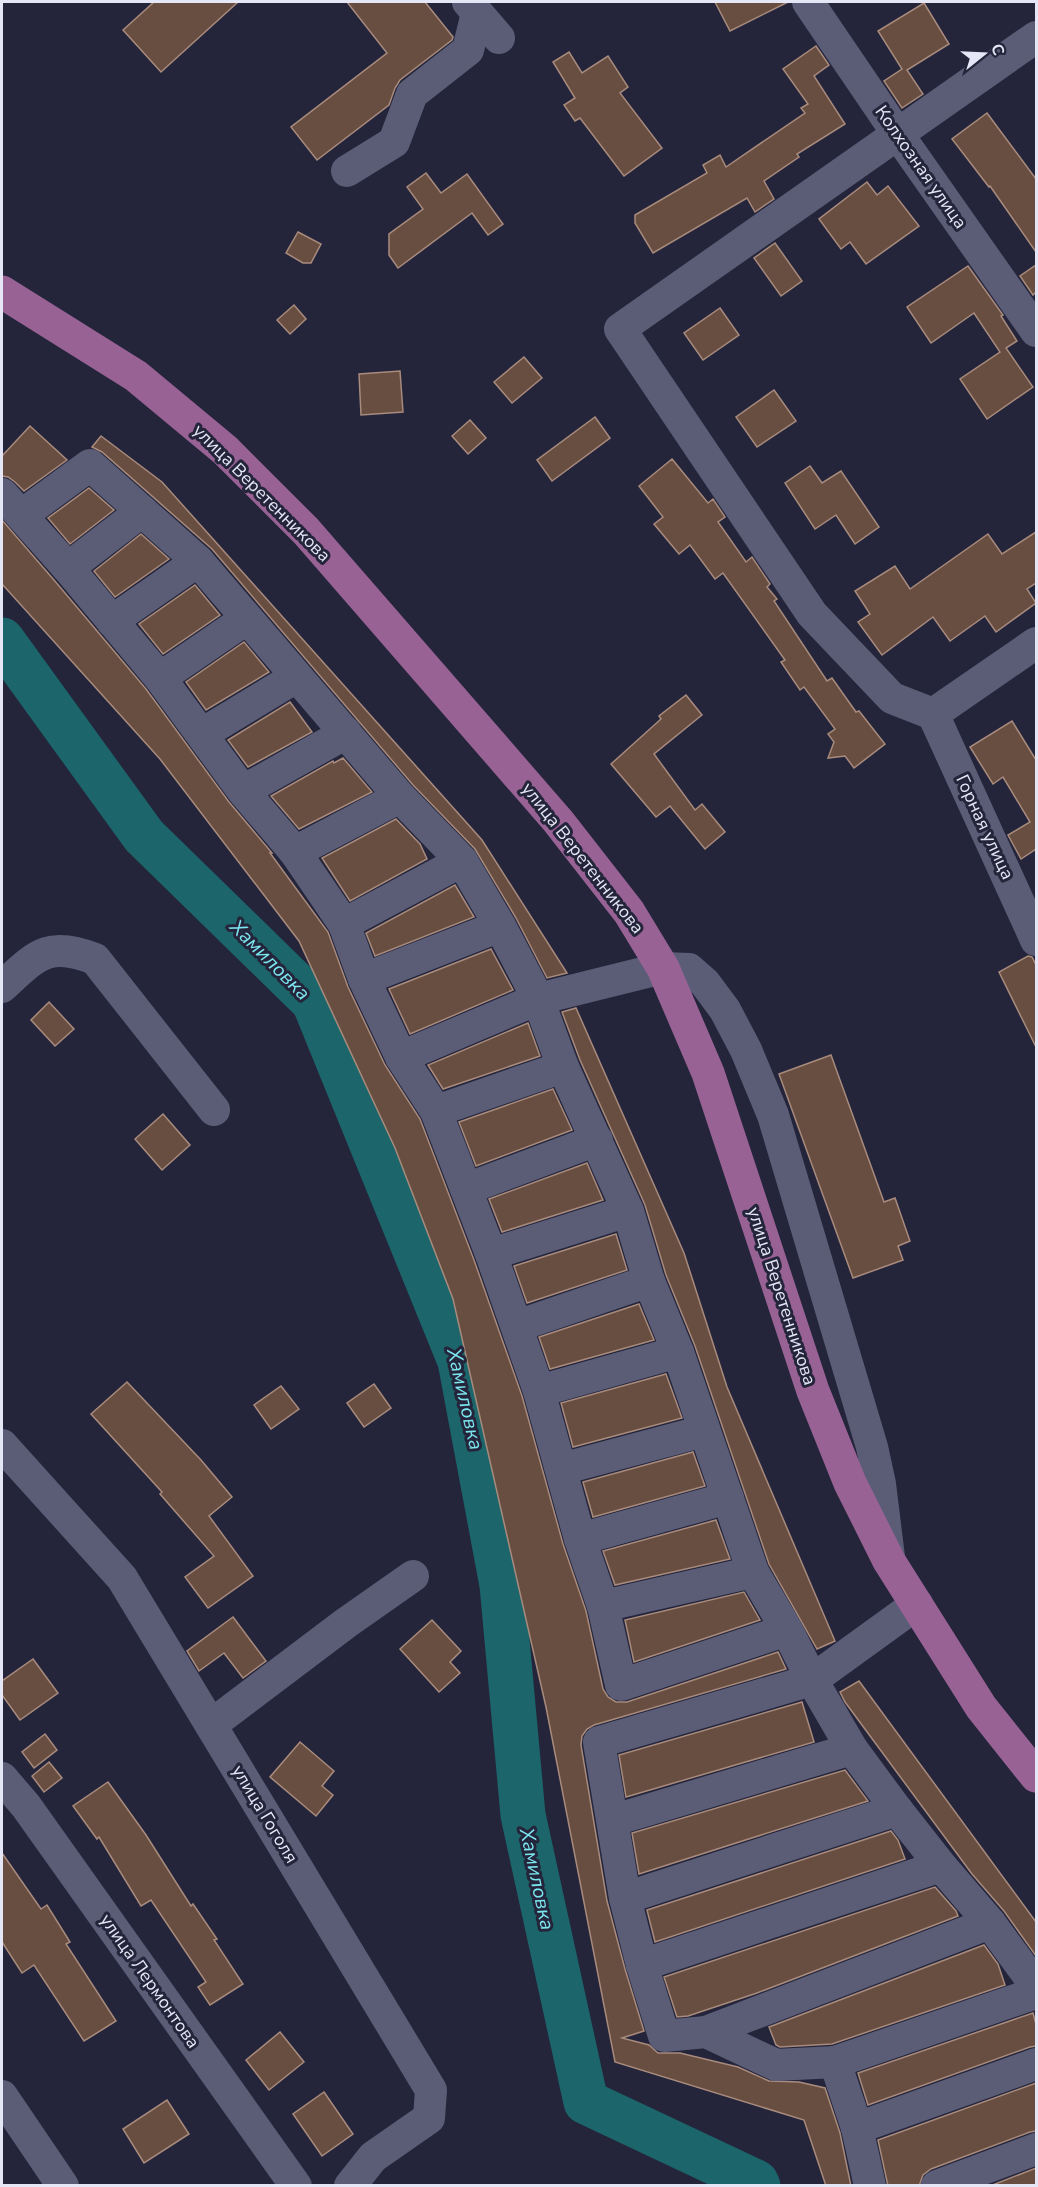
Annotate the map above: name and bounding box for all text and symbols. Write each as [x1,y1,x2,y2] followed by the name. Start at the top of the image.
[954,24,1014,84] north arrow
[985,41,1009,58] text: С
[870,101,972,233] street label: Колхозная улица
[188,419,336,567] street label: улица Веретенникова
[950,771,1020,883] street label: Горная улица
[516,777,650,939] street label: улица Веретенникова
[223,913,316,1006] water label: Хамиловка
[742,1204,822,1388] street label: улица Веретенникова
[440,1344,490,1453] water label: Хамиловка
[226,1760,304,1868] street label: улица Гоголя
[513,1825,561,1933] water label: Хамиловка
[95,1909,205,2053] street label: улица Лермонтова

